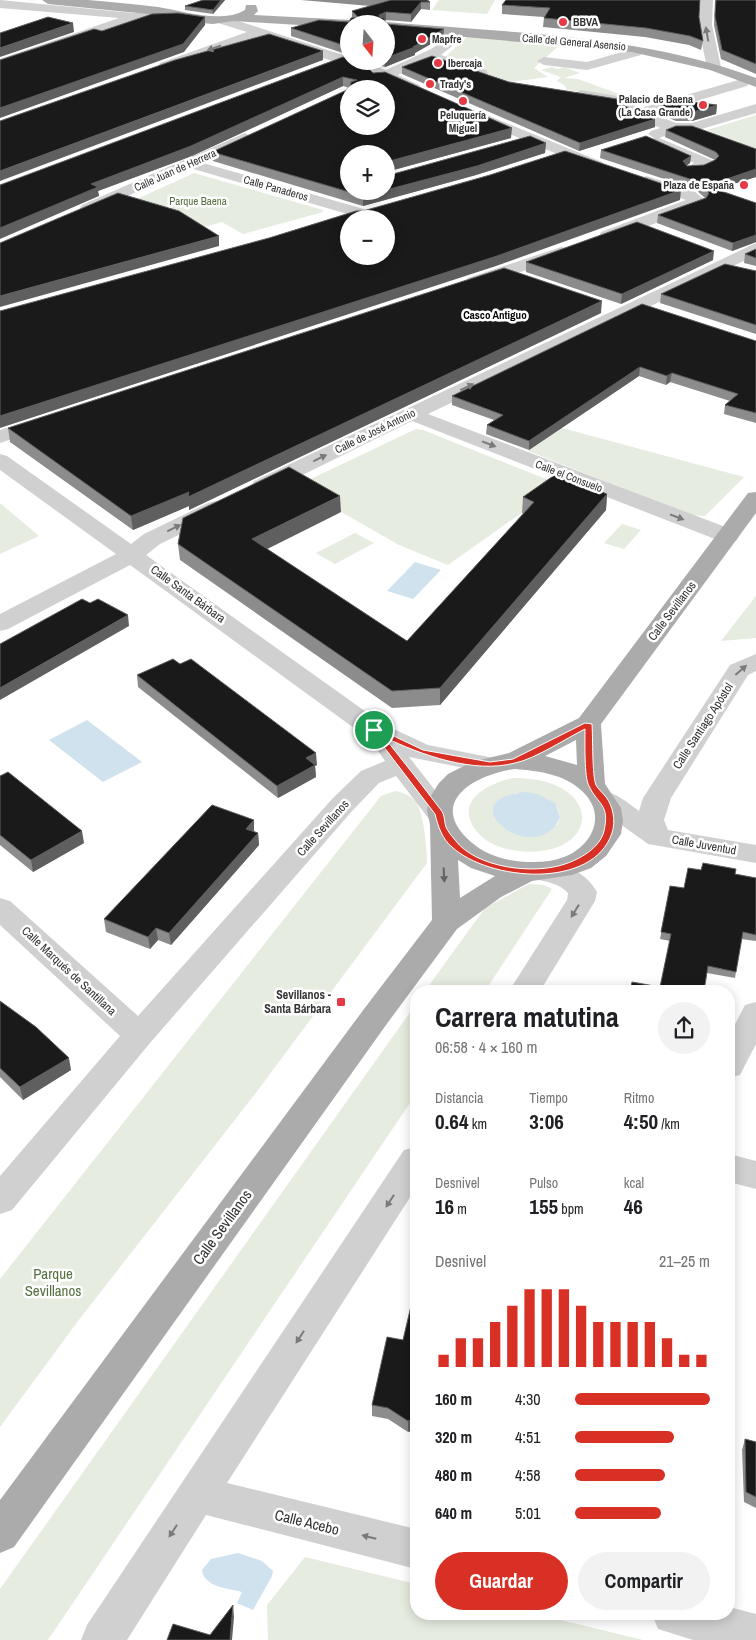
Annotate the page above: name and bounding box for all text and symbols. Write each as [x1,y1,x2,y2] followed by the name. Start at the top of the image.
[340,15,395,70] north arrow
[340,15,395,265] map controls
[573,15,598,29] place label: BBVA
[557,16,569,28] marker: BBVA
[703,25,711,41] one-way arrow
[521,30,627,54] street label: Calle del General Asensio
[432,32,462,46] place label: Mapfre
[416,33,428,45] marker: Mapfre
[206,44,221,52] one-way arrow
[448,56,482,70] place label: Ibercaja
[432,57,444,69] marker: Ibercaja
[440,77,471,91] place label: Trady's
[424,78,436,90] marker: Trady's
[340,80,395,135] button: layers
[618,92,693,119] place label: Palacio de Baena (La Casa Grande)
[457,95,469,107] marker: Peluquería Miguel
[697,99,709,111] marker: Palacio de Baena (La Casa Grande)
[440,108,486,135] place label: Peluquería Miguel
[340,145,395,200] button: +
[132,146,218,194] street label: Calle Juan de Herrera
[242,172,310,204] street label: Calle Panaderos
[663,178,734,192] place label: Plaza de España
[738,179,750,191] marker: Plaza de España
[169,194,227,208] park label: Parque Baena
[340,210,395,265] button: −
[463,308,527,322] district label: Casco Antiguo
[460,383,474,391] one-way arrow
[332,405,418,457] street label: Calle de José Antonio
[482,441,496,449] one-way arrow
[313,454,327,462] one-way arrow
[533,457,605,495] street label: Calle el Consuelo
[670,513,685,521] one-way arrow
[167,524,181,532] one-way arrow
[147,561,229,627] street label: Calle Santa Bárbara
[644,578,700,644] street label: Calle Sevillanos
[735,665,748,676] one-way arrow
[669,680,737,772] street label: Calle Santiago Apóstol
[353,709,395,751] pin
[360,716,388,744] icon: arrive
[293,796,353,860] street label: Calle Sevillanos
[671,831,737,859] street label: Calle Juventud
[441,867,449,883] one-way arrow
[571,904,580,917] one-way arrow
[18,923,120,1019] street label: Calle Marqués de Santillana
[264,987,332,1017] place label: Sevillanos - Santa Bárbara
[335,996,347,1008] marker: Sevillanos - Santa Bárbara
[435,998,619,1036] text: Carrera matutina
[658,1002,710,1054] button: share
[435,1036,538,1058] text: 06:58 · 4 × 160 m
[435,1089,484,1107] text: Distancia
[529,1089,568,1107] text: Tiempo
[624,1089,654,1107] text: Ritmo
[435,1107,469,1136] text: 0.64
[529,1107,564,1136] text: 3:06
[624,1107,658,1136] text: 4:50
[469,1115,487,1133] text: km
[658,1115,680,1133] text: /km
[435,1174,480,1192] text: Desnivel
[529,1174,558,1192] text: Pulso
[624,1174,644,1192] text: kcal
[188,1185,256,1269] street label: Calle Sevillanos
[435,1192,454,1221] text: 16
[529,1192,558,1221] text: 155
[624,1192,643,1221] text: 46
[385,1194,394,1207] one-way arrow
[454,1200,467,1218] text: m
[558,1200,584,1218] text: bpm
[435,1250,486,1272] text: Desnivel
[659,1250,710,1272] text: 21–25 m
[25,1263,81,1301] park label: Parque Sevillanos
[296,1330,305,1343] one-way arrow
[435,1388,472,1410] text: 160 m
[515,1388,541,1410] text: 4:30
[435,1426,472,1448] text: 320 m
[515,1426,541,1448] text: 4:51
[435,1464,472,1486] text: 480 m
[515,1464,541,1486] text: 4:58
[435,1502,472,1524] text: 640 m
[515,1502,541,1524] text: 5:01
[273,1504,342,1540] street label: Calle Acebo
[168,1524,178,1538] one-way arrow
[361,1533,376,1541] one-way arrow
[435,1552,568,1610] button: Guardar
[578,1552,710,1610] button: Compartir

